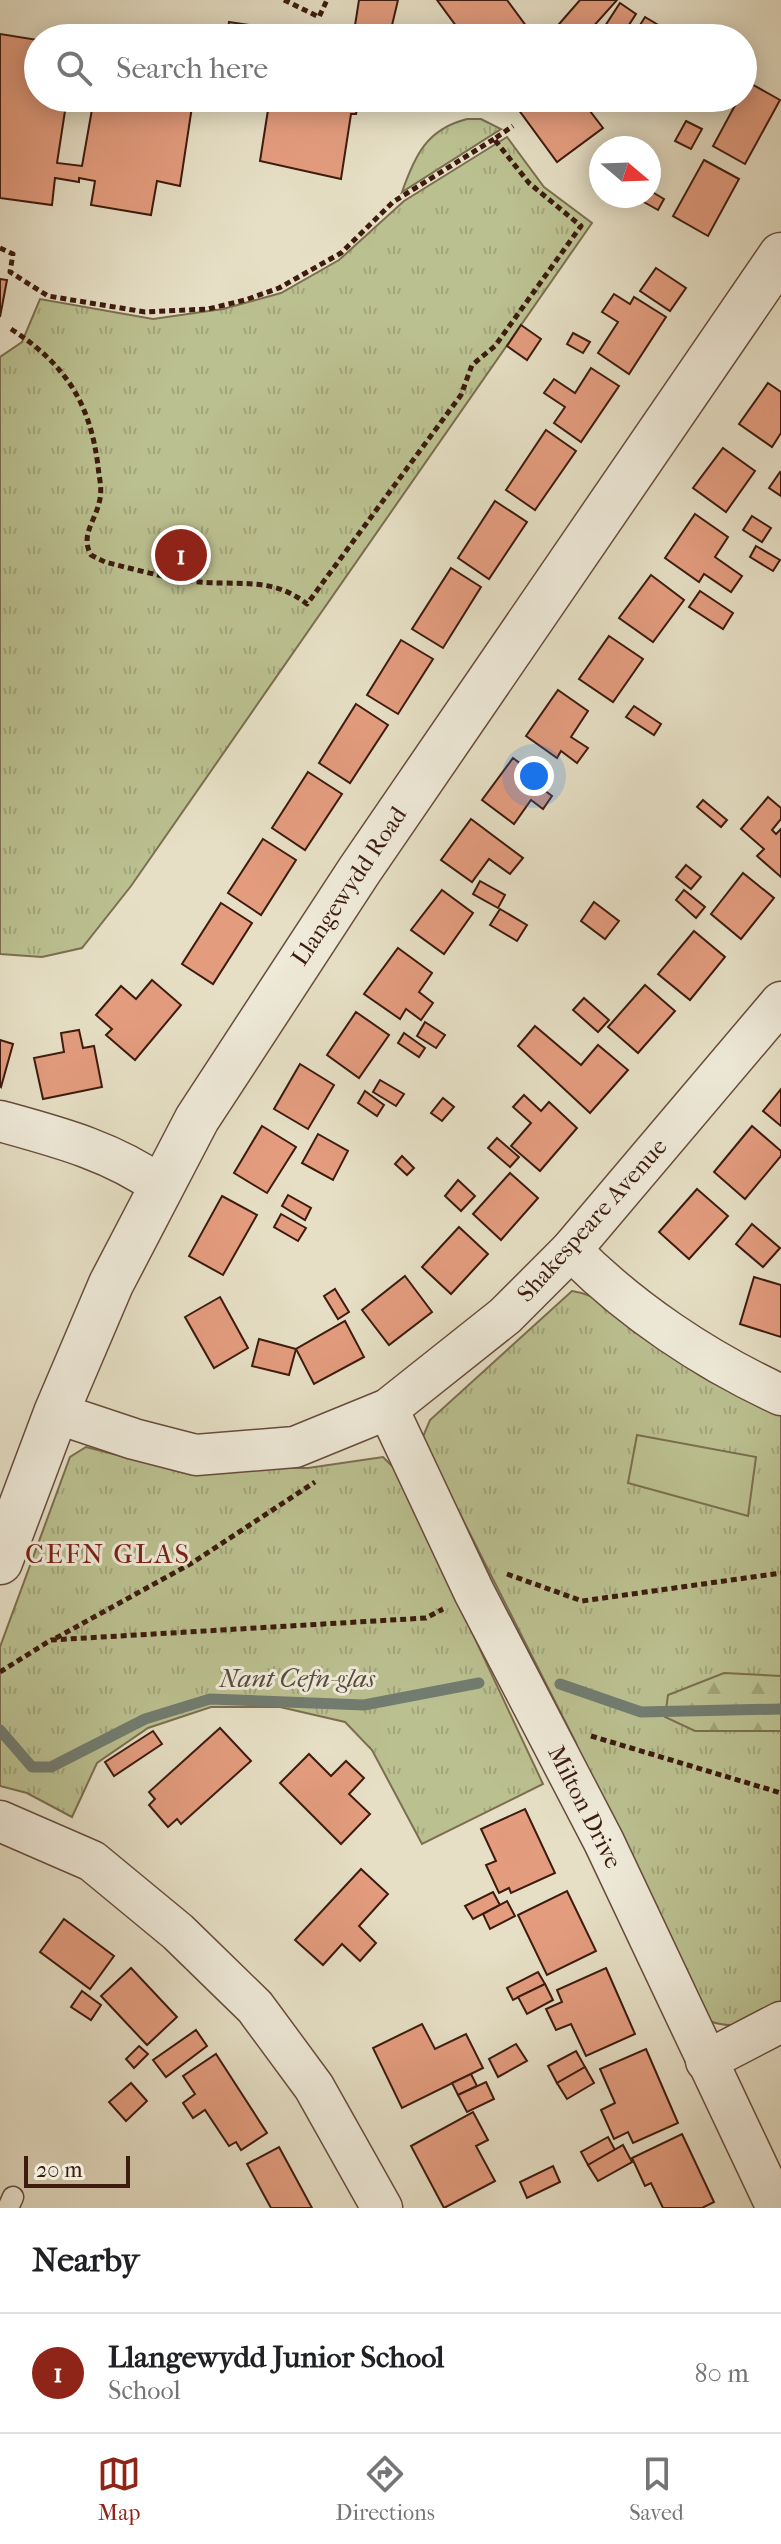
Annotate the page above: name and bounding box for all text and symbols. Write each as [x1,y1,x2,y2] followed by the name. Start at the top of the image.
[24,24,757,112] search box
[52,46,96,90] icon: search
[116,51,268,86] text: Search here
[589,136,661,208] north arrow
[155,525,207,585] pin: 1
[514,756,554,796] your location
[286,801,413,971] street label: Llangewydd Road
[511,1132,673,1307] street label: Shakespeare Avenue
[25,1537,191,1570] district label: CEFN GLAS
[218,1663,376,1694] water label: Nant Cefn-glas
[542,1741,628,1873] street label: Milton Drive
[24,2152,130,2188] scale bar
[36,2157,82,2183] text: 20 m
[32,2240,139,2280] text: Nearby
[108,2340,444,2375] text: Llangewydd Junior School
[53,2358,63,2389] text: 1
[694,2358,749,2389] text: 80 m
[108,2375,181,2406] text: School
[97,2452,141,2526] tab: Map
[336,2452,435,2526] tab: Directions
[629,2452,684,2526] tab: Saved

